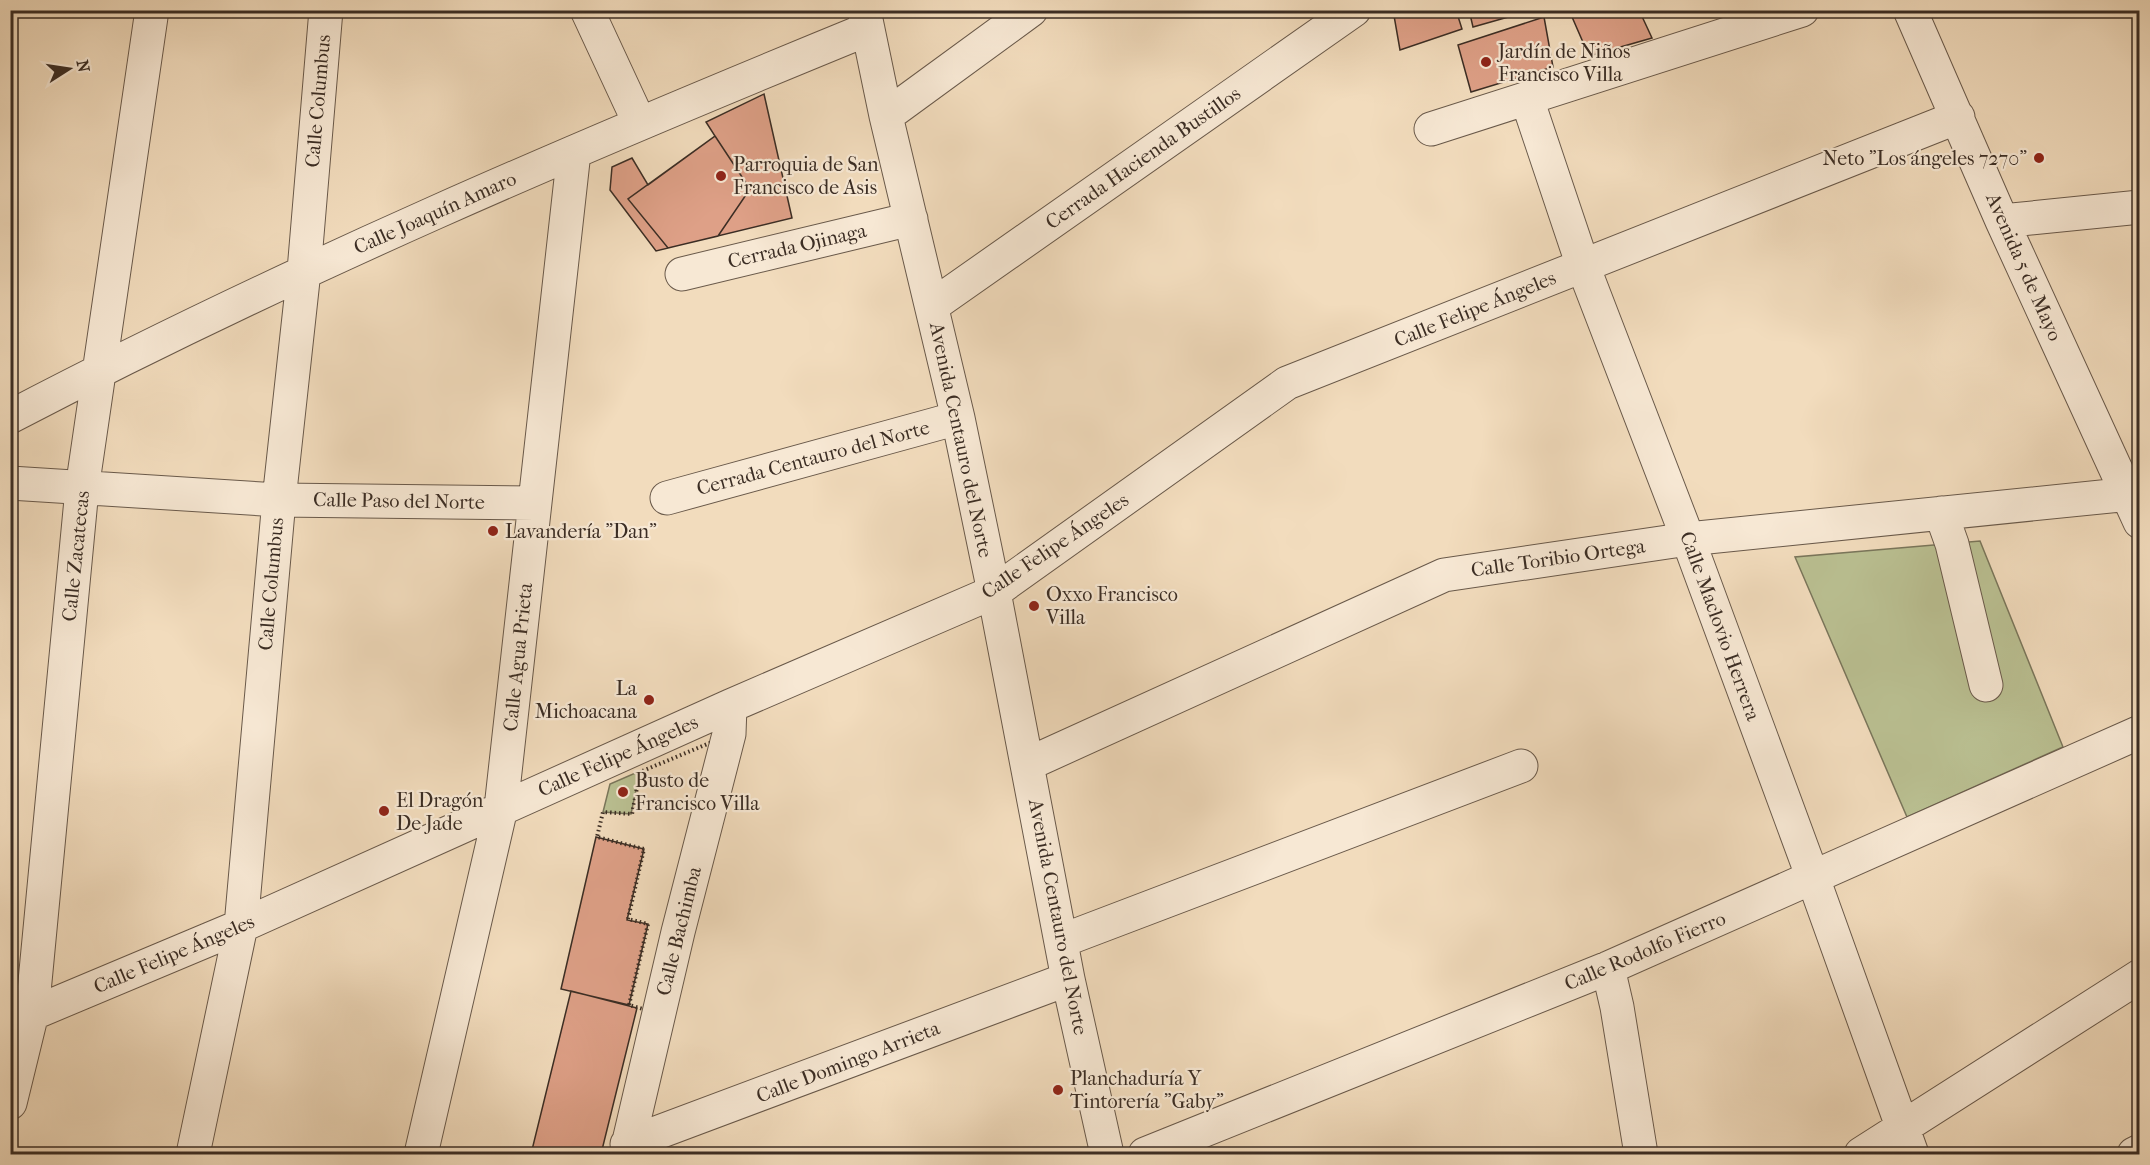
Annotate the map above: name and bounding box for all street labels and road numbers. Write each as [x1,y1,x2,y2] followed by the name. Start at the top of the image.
[301,33,335,169] street label: Calle Columbus
[1041,82,1245,234] street label: Cerrada Hacienda Bustillos
[350,167,520,259] street label: Calle Joaquín Amaro
[1981,189,2067,345] street label: Avenida 5 de Mayo
[725,219,869,273] street label: Cerrada Ojinaga
[1390,265,1559,352] street label: Calle Felipe Ángeles
[925,319,997,560] street label: Avenida Centauro del Norte
[694,416,932,500] street label: Cerrada Centauro del Norte
[977,487,1133,604] street label: Calle Felipe Ángeles
[313,488,485,514] street label: Calle Paso del Norte
[58,490,94,622] street label: Calle Zacatecas
[254,516,288,652] street label: Calle Columbus
[1675,528,1765,724] street label: Calle Maclovio Herrera
[1469,534,1647,582] street label: Calle Toribio Ortega
[499,581,537,732] street label: Calle Agua Prieta
[534,710,701,802] street label: Calle Felipe Ángeles
[1024,796,1092,1037] street label: Avenida Centauro del Norte
[652,863,706,998] street label: Calle Bachimba
[1561,907,1729,995] street label: Calle Rodolfo Fierro
[90,909,258,998] street label: Calle Felipe Ángeles
[753,1016,944,1108] street label: Calle Domingo Arrieta

